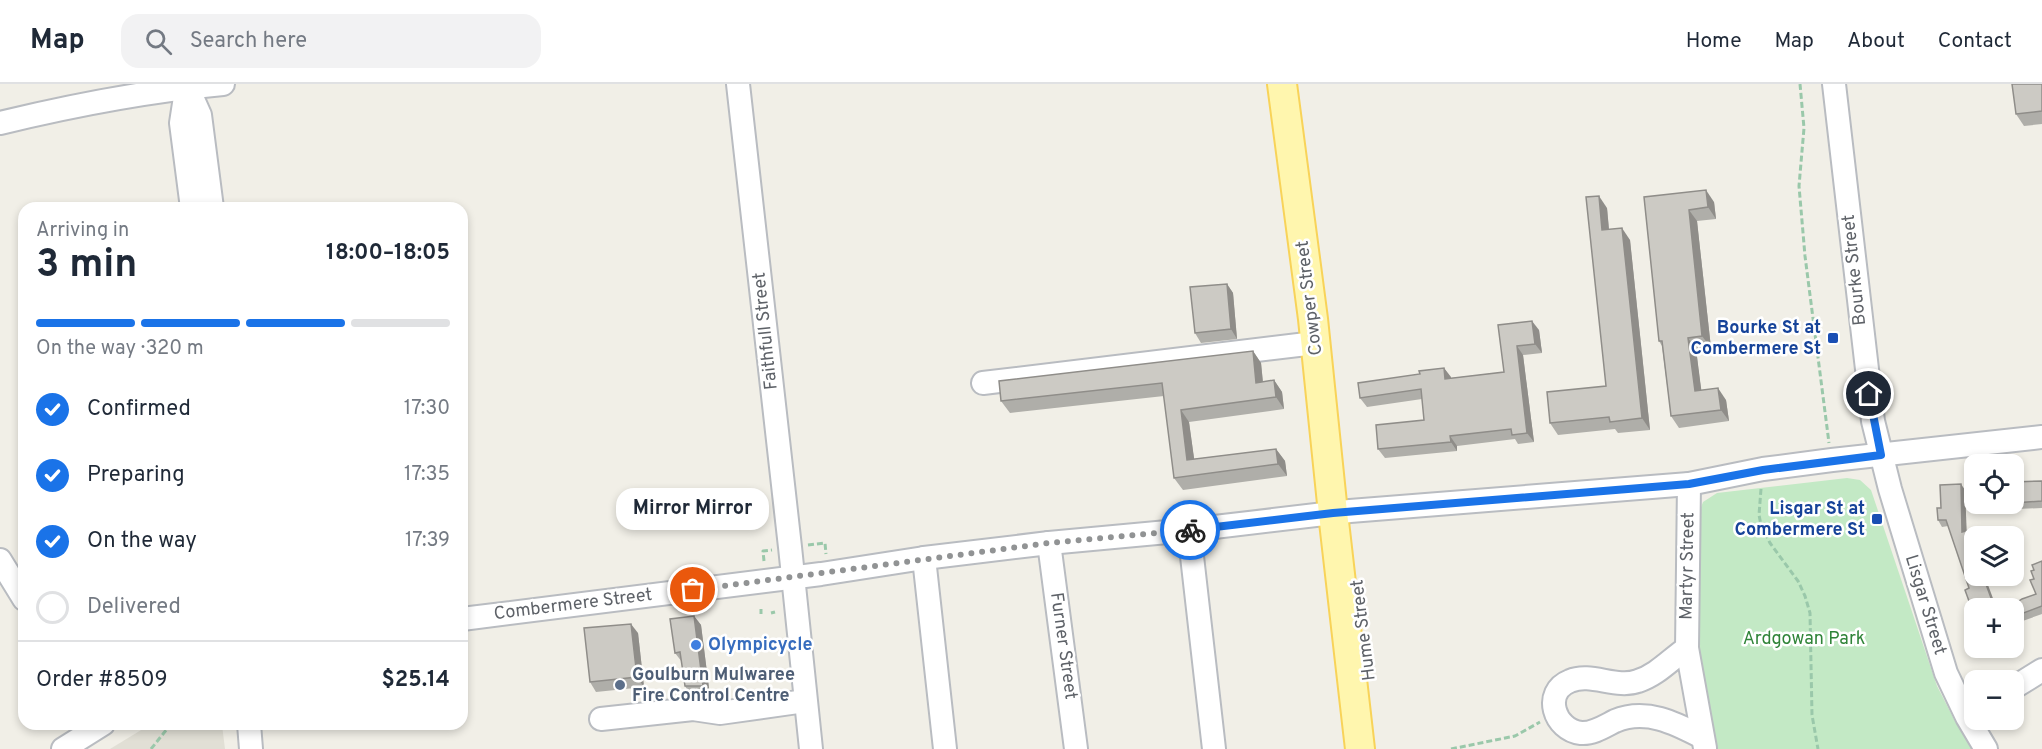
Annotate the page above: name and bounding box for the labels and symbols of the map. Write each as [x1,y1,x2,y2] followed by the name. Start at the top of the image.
[1838,213,1872,327] street label: Bourke Street
[1292,239,1328,357] street label: Cowper Street
[748,271,784,391] street label: Faithfull Street
[1690,317,1821,361] place label: Bourke St at Combermere St
[1826,331,1840,345] marker: Bourke St at Combermere St
[1843,368,1894,419] pin
[616,488,770,530] callout: Mirror Mirror
[1734,498,1865,542] place label: Lisgar St at Combermere St
[1160,500,1220,560] courier
[1676,512,1700,620] street label: Martyr Street
[1870,512,1884,526] marker: Lisgar St at Combermere St
[1899,552,1951,658] street label: Lisgar Street
[667,564,718,615] pin
[1346,578,1382,682] street label: Hume Street
[492,584,654,626] street label: Combermere Street
[1044,591,1082,701] street label: Furner Street
[1743,628,1865,651] park label: Ardgowan Park
[708,634,813,657] place label: Olympicycle
[689,638,703,652] marker: Olympicycle
[632,664,795,708] place label: Goulburn Mulwaree Fire Control Centre
[613,678,627,692] marker: Goulburn Mulwaree Fire Control Centre

